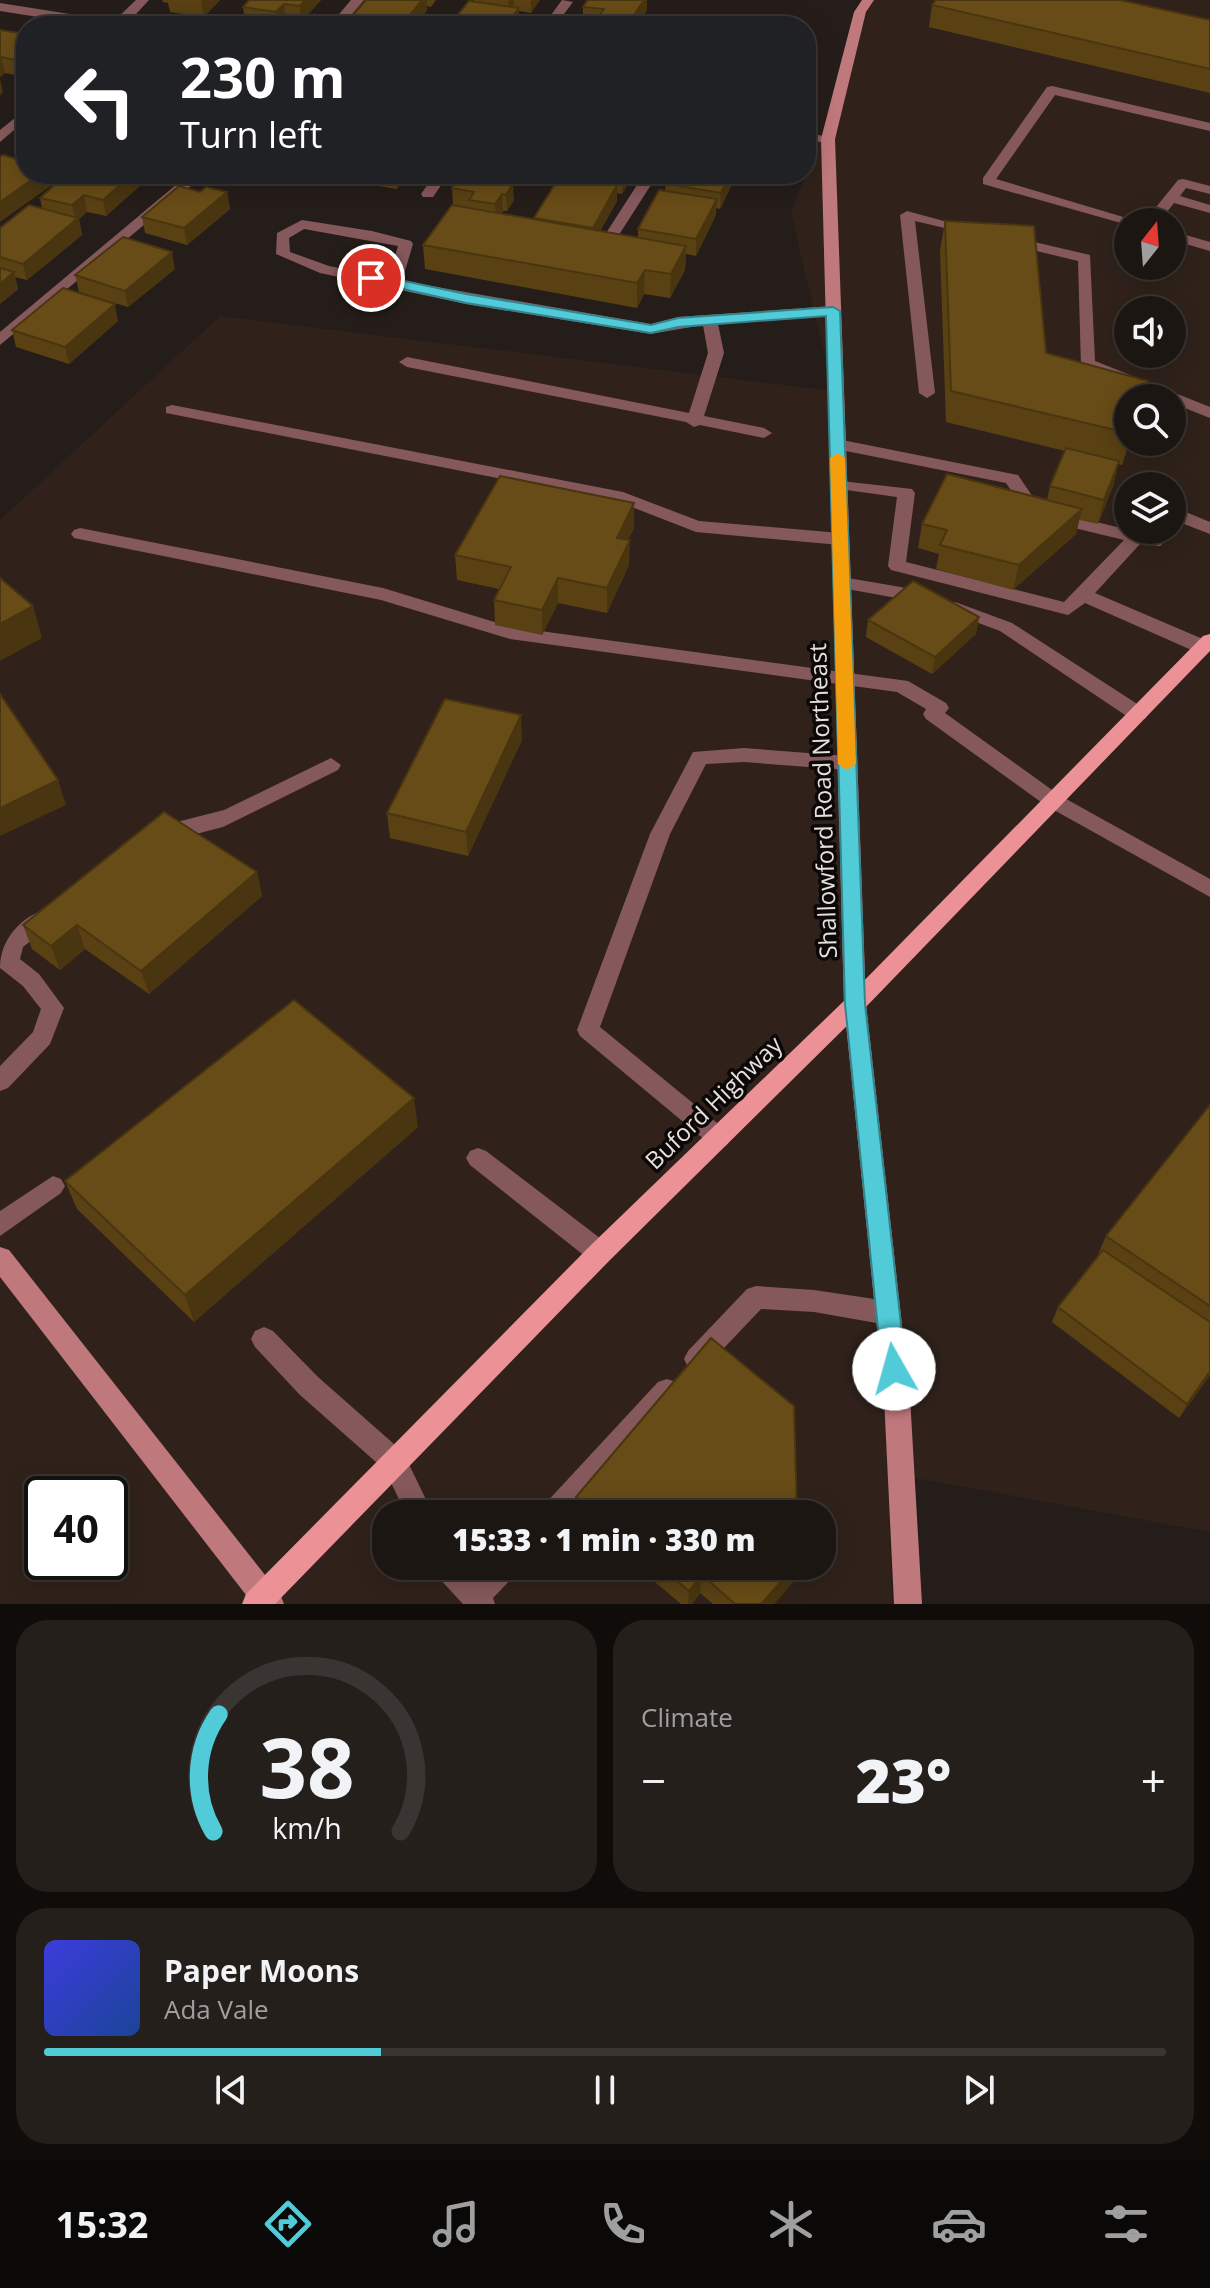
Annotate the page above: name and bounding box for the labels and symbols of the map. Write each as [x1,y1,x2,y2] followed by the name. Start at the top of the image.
[1114,208,1186,280] north arrow
[337,244,405,312] pin
[800,643,844,959] street label: Shallowford Road Northeast
[637,1027,790,1176] street label: Buford Highway
[852,1327,936,1411] position arrow
[24,1476,128,1580] speed limit sign: 40

